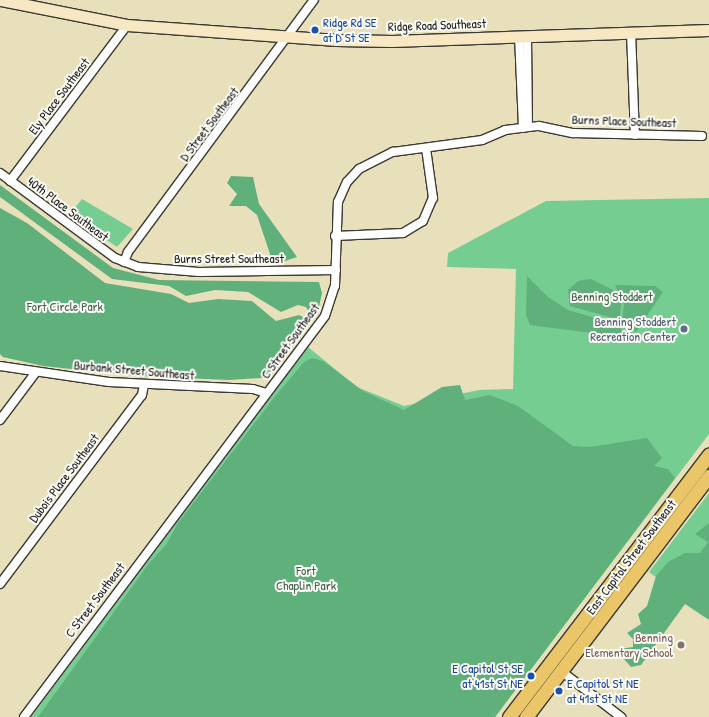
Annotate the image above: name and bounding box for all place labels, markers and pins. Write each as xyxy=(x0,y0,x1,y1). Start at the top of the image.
place label: Ridge Rd SE at D St SE xyxy=(323,15,377,46)
marker: Ridge Rd SE at D St SE xyxy=(310,25,320,35)
place label: Benning Stoddert Recreation Center xyxy=(590,314,676,345)
marker: Benning Stoddert Recreation Center xyxy=(679,324,689,334)
place label: Benning Elementary School xyxy=(585,630,673,661)
marker: Benning Elementary School xyxy=(676,640,686,650)
place label: E Capitol St SE at 41st St NE xyxy=(452,661,523,692)
marker: E Capitol St SE at 41st St NE xyxy=(526,671,536,681)
place label: E Capitol St NE at 41st St NE xyxy=(567,676,639,707)
marker: E Capitol St NE at 41st St NE xyxy=(554,686,564,696)

